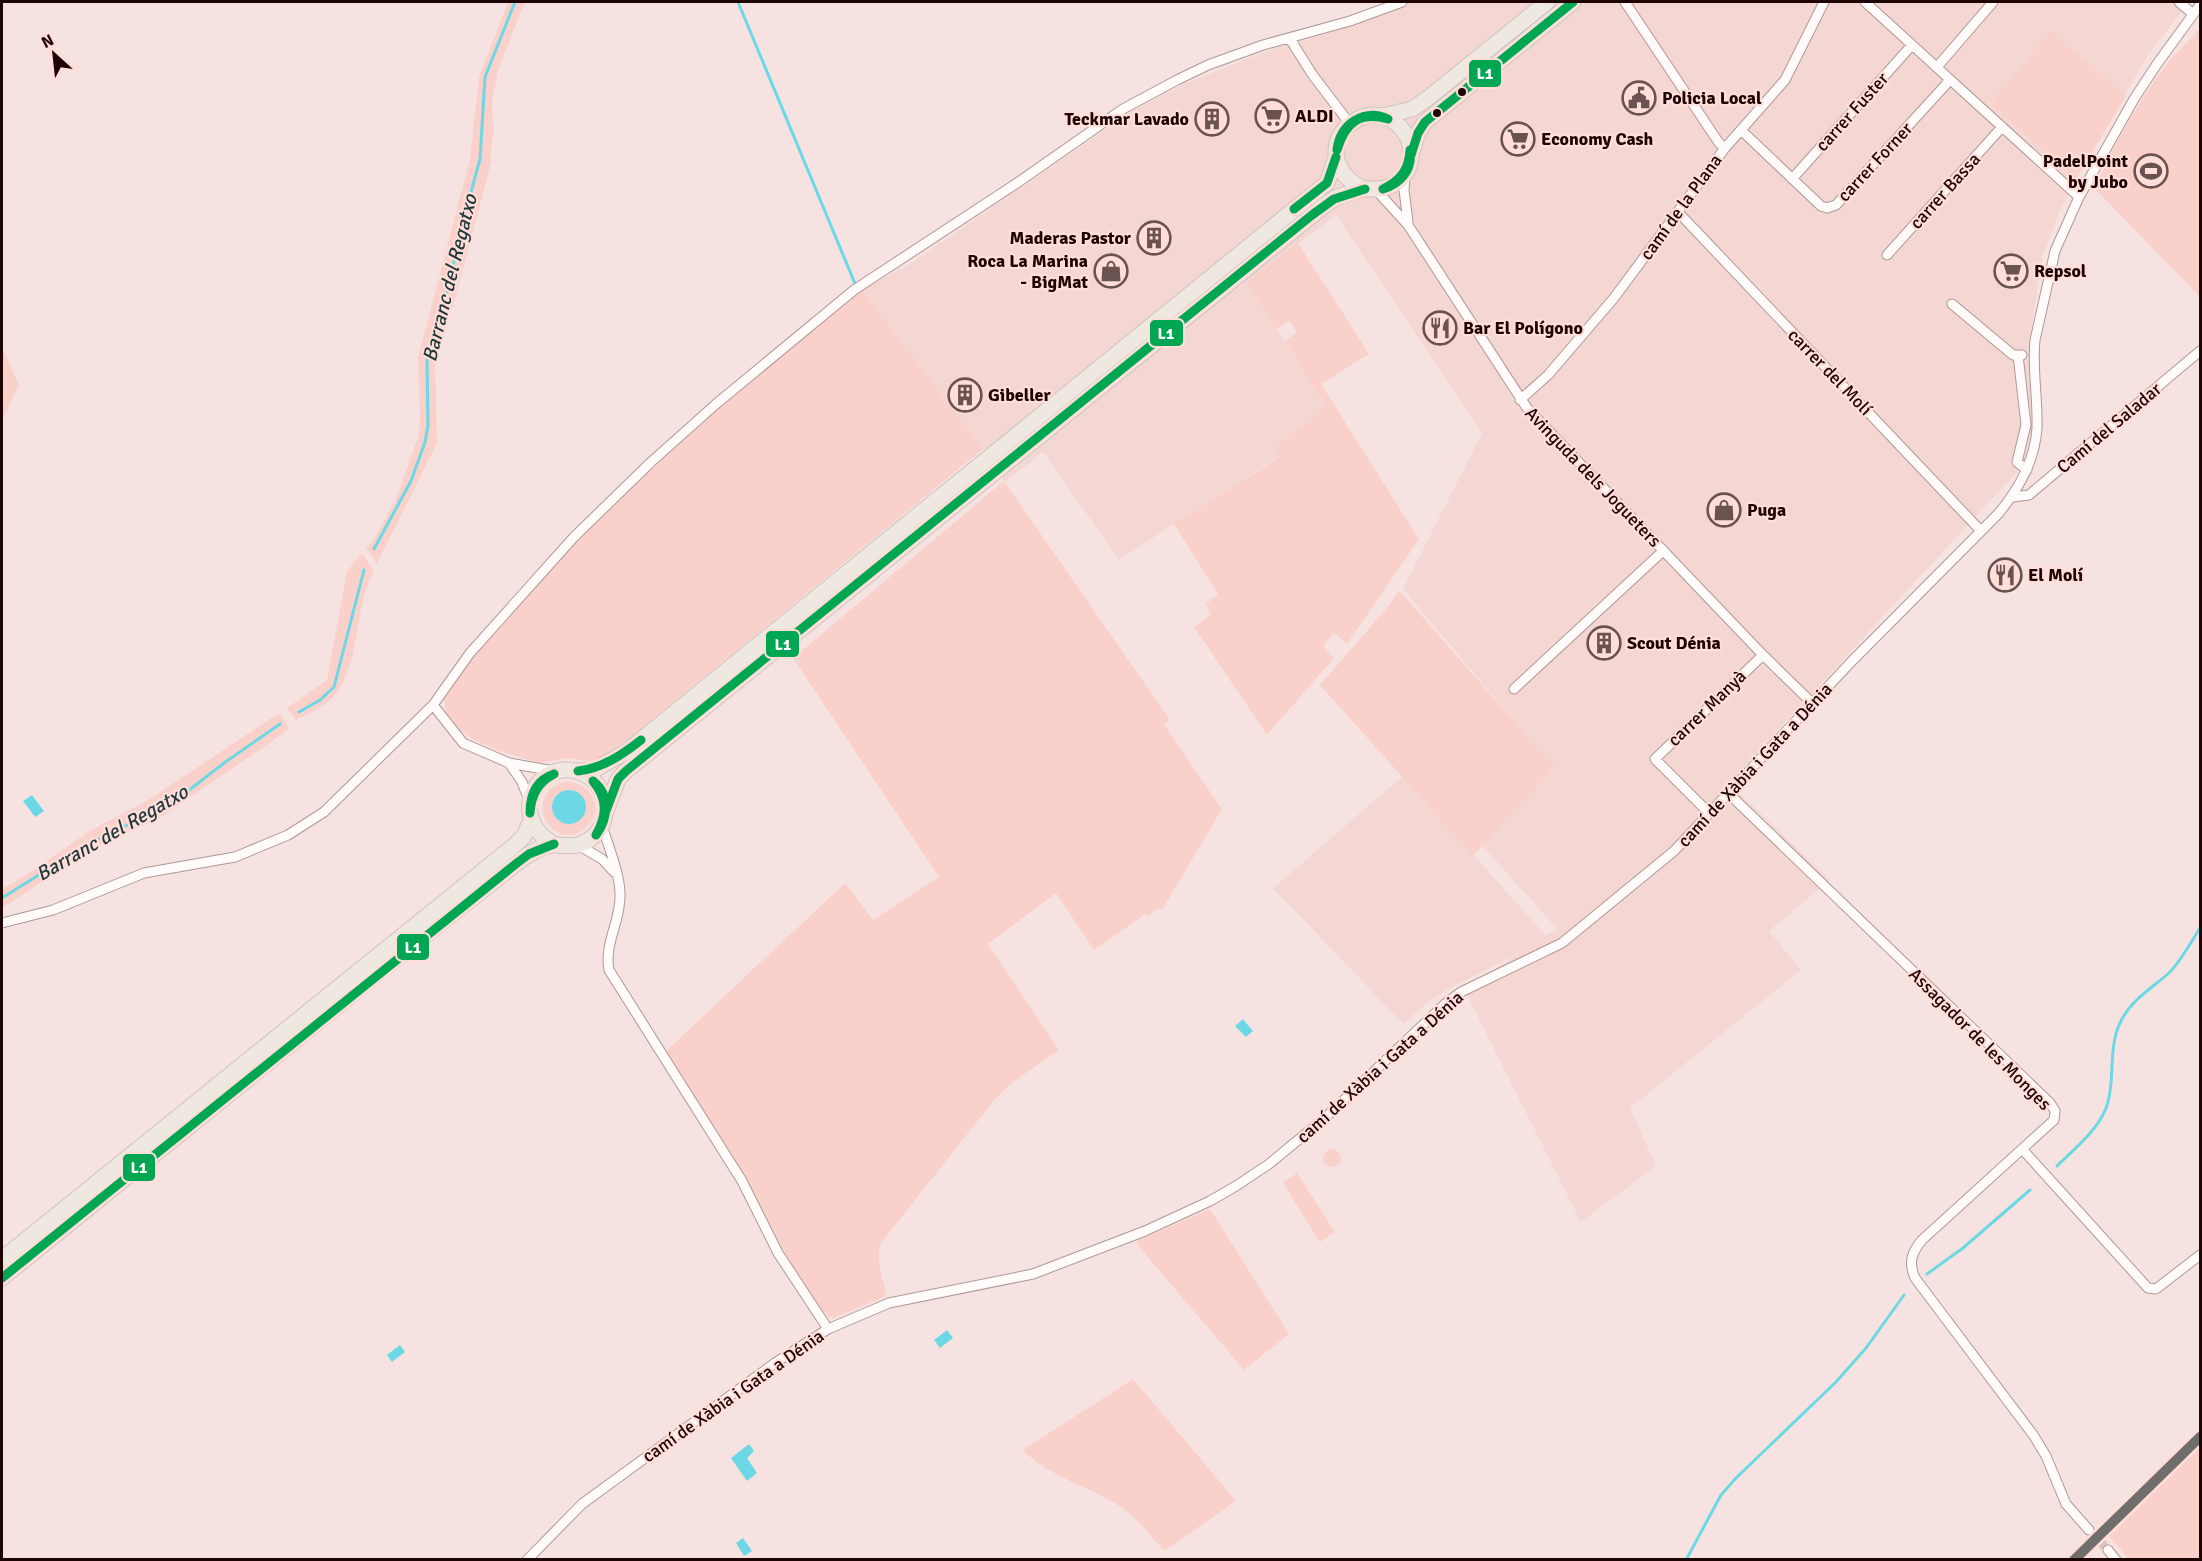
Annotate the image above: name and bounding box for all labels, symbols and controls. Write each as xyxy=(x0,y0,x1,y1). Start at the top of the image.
north arrow xyxy=(24,24,84,84)
text: N xyxy=(38,30,57,53)
line badge: L1 xyxy=(1468,59,1502,88)
text: L1 xyxy=(1477,64,1494,84)
street label: carrer Fuster xyxy=(1811,68,1893,156)
public building icon: Policia Local xyxy=(1621,80,1657,116)
unlabelled marker xyxy=(1456,86,1468,98)
place label: Policia Local xyxy=(1662,87,1762,109)
supermarket icon: ALDI xyxy=(1254,98,1290,134)
building icon: Teckmar Lavado xyxy=(1194,101,1230,137)
place label: ALDI xyxy=(1295,105,1334,127)
unlabelled marker xyxy=(1431,107,1443,119)
place label: Teckmar Lavado xyxy=(1064,108,1189,130)
street label: carrer Forner xyxy=(1833,118,1918,206)
supermarket icon: Economy Cash xyxy=(1500,121,1536,157)
place label: Economy Cash xyxy=(1541,128,1654,150)
street label: carrer Bassa xyxy=(1905,148,1985,234)
street label: camí de la Plana xyxy=(1635,150,1727,264)
place label: PadelPoint by Jubo xyxy=(2043,150,2128,193)
sports icon: PadelPoint by Jubo xyxy=(2133,153,2169,189)
water label: Barranc del Regatxo xyxy=(417,190,483,364)
building icon: Maderas Pastor xyxy=(1136,220,1172,256)
place label: Maderas Pastor xyxy=(1009,227,1132,249)
place label: Roca La Marina - BigMat xyxy=(967,250,1088,293)
shop icon: Roca La Marina - BigMat xyxy=(1093,253,1129,289)
supermarket icon: Repsol xyxy=(1993,253,2029,289)
place label: Repsol xyxy=(2034,260,2087,282)
restaurant icon: Bar El Polígono xyxy=(1422,310,1458,346)
place label: Bar El Polígono xyxy=(1463,317,1583,339)
line badge: L1 xyxy=(1149,319,1184,347)
text: L1 xyxy=(1158,324,1175,344)
street label: carrer del Molí xyxy=(1783,324,1877,420)
building icon: Gibeller xyxy=(947,377,983,413)
street label: Camí del Saladar xyxy=(2052,378,2166,478)
place label: Gibeller xyxy=(988,384,1052,406)
street label: Avinguda dels Jogueters xyxy=(1520,402,1666,552)
shop icon: Puga xyxy=(1706,492,1742,528)
place label: Puga xyxy=(1747,499,1786,521)
restaurant icon: El Molí xyxy=(1987,557,2023,593)
place label: El Molí xyxy=(2028,564,2084,586)
building icon: Scout Dénia xyxy=(1586,625,1622,661)
line badge: L1 xyxy=(765,630,800,658)
place label: Scout Dénia xyxy=(1627,632,1721,654)
text: L1 xyxy=(775,635,792,655)
street label: carrer Manyà xyxy=(1663,665,1751,751)
street label: camí de Xàbia i Gata a Dénia xyxy=(1673,678,1837,852)
water label: Barranc del Regatxo xyxy=(32,779,194,887)
line badge: L1 xyxy=(396,933,430,961)
text: L1 xyxy=(405,938,422,958)
street label: Assagador de les Monges xyxy=(1904,963,2056,1115)
street label: camí de Xàbia i Gata a Dénia xyxy=(1292,986,1468,1148)
line badge: L1 xyxy=(122,1153,156,1182)
text: L1 xyxy=(131,1158,148,1178)
street label: camí de Xàbia i Gata a Dénia xyxy=(638,1325,828,1467)

